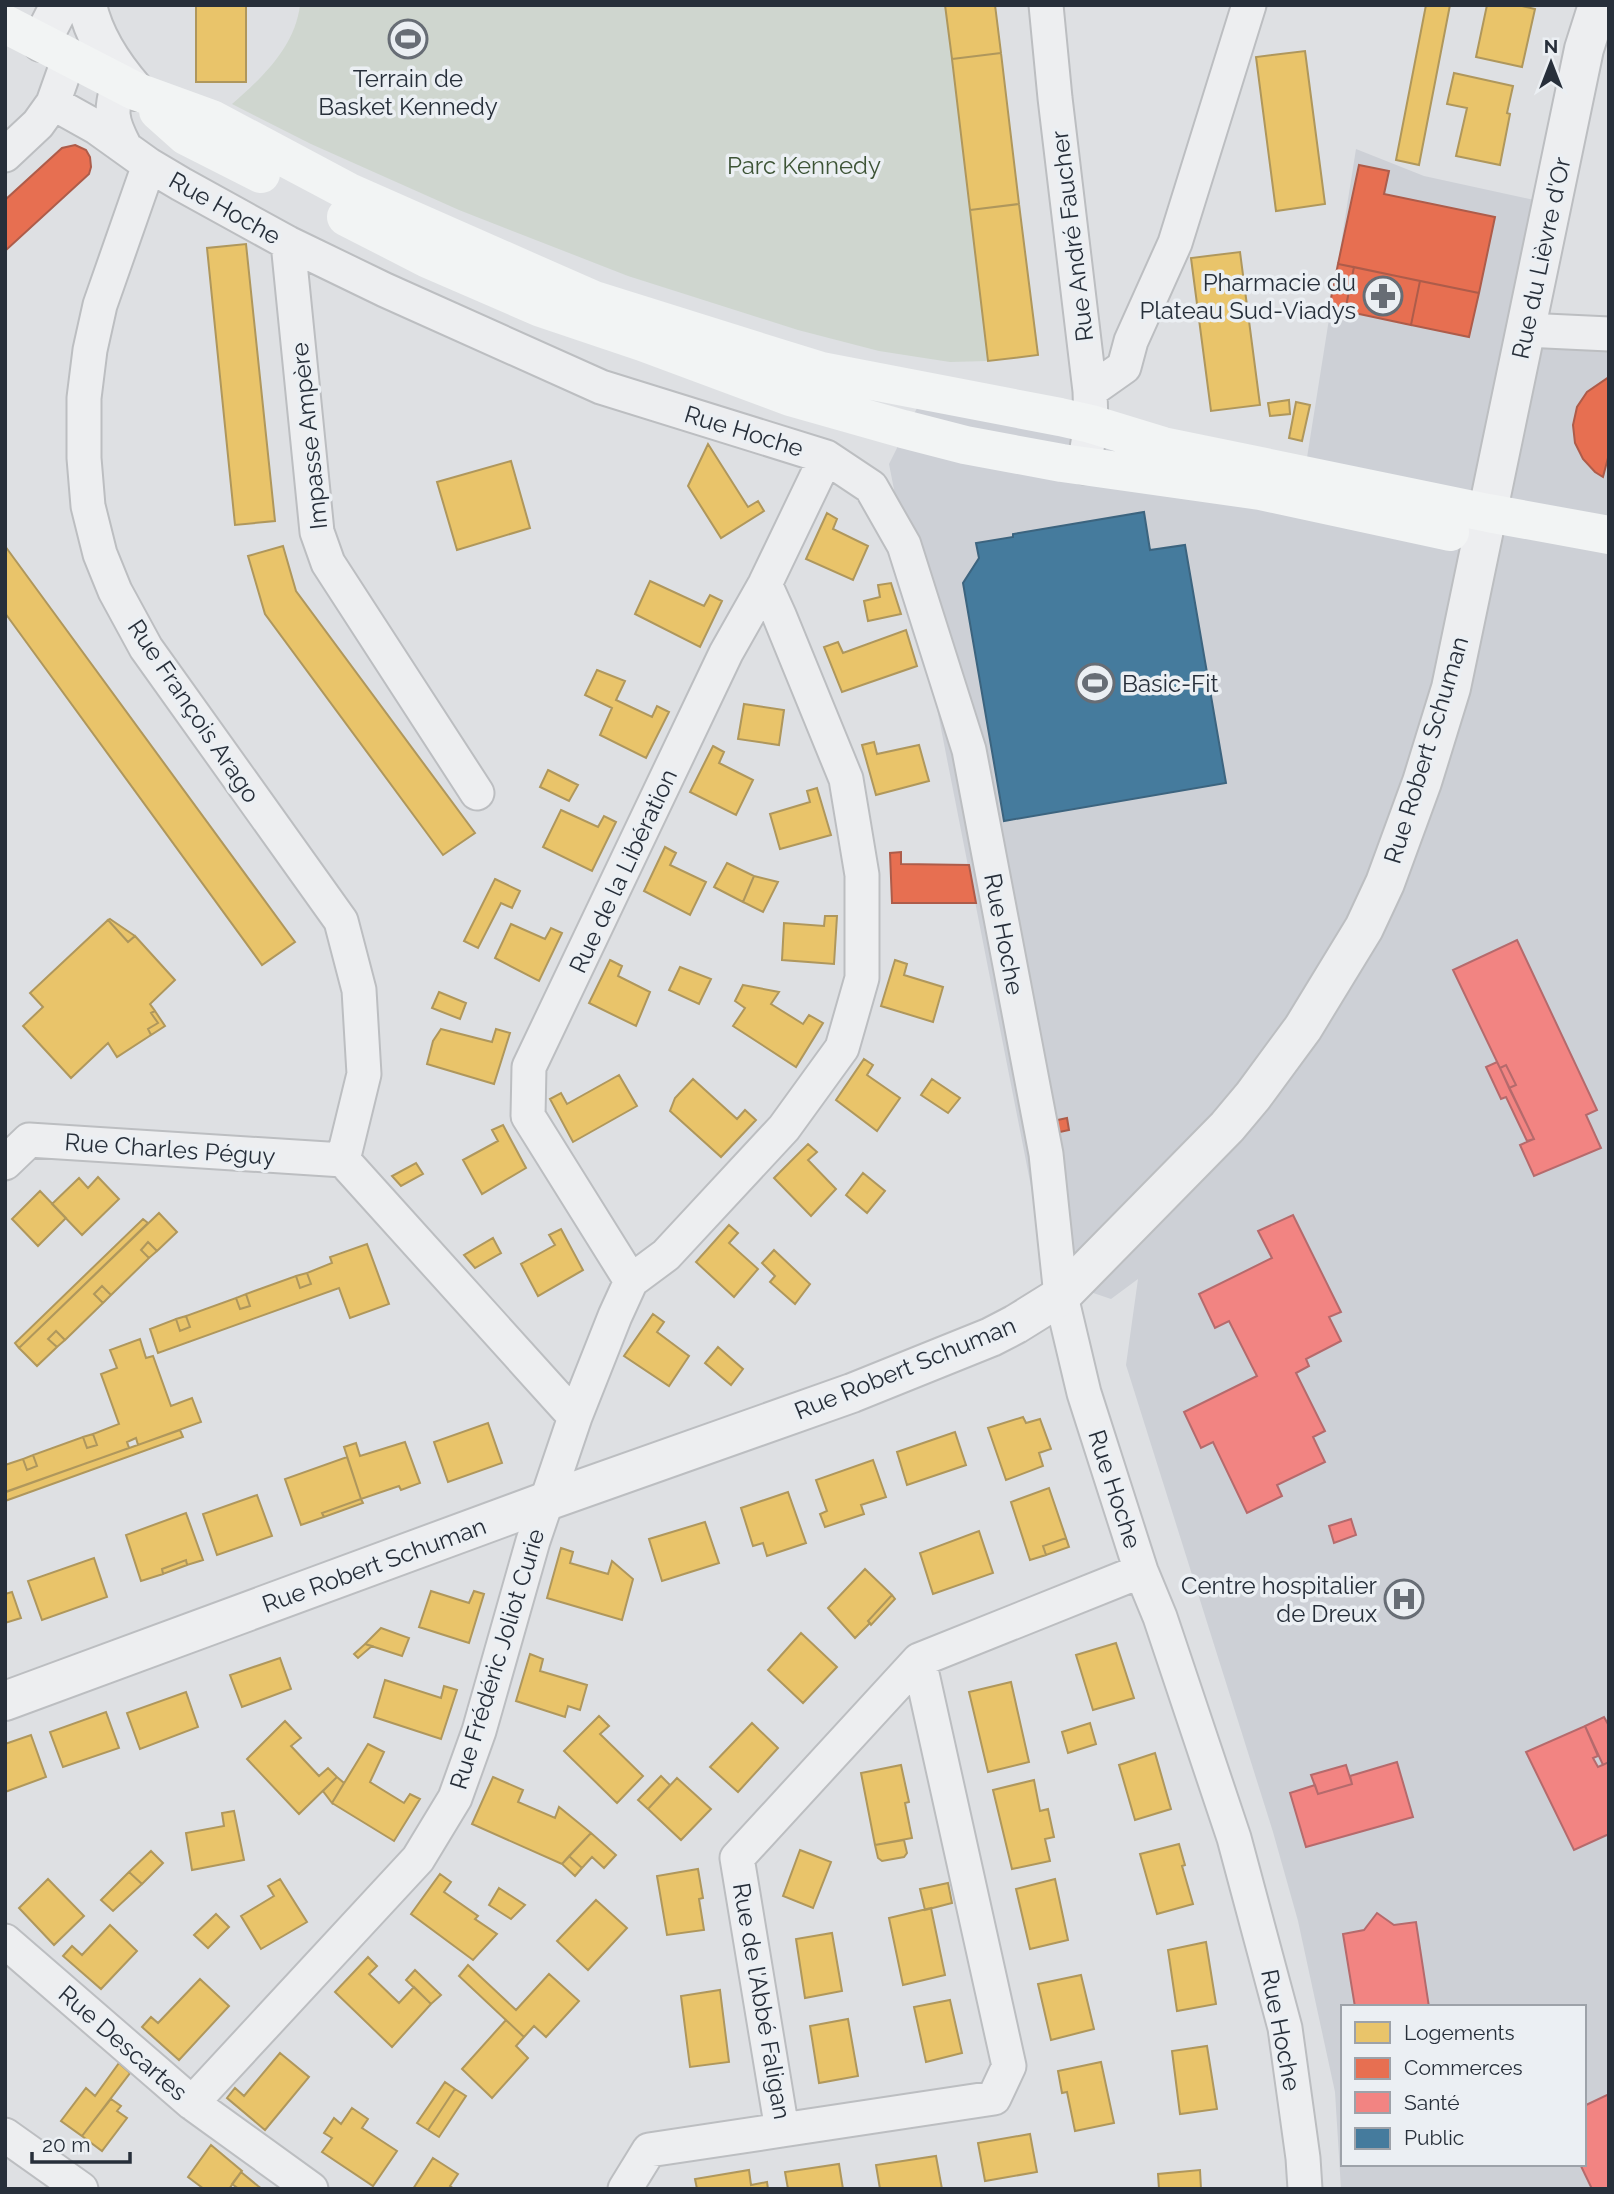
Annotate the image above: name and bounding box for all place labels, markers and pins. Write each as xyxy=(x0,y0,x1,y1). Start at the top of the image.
sports icon: Terrain de Basket Kennedy xyxy=(387,18,429,60)
place label: Terrain de Basket Kennedy xyxy=(318,64,498,121)
place label: Pharmacie du Plateau Sud-Viadys xyxy=(1139,268,1356,325)
pharmacy icon: Pharmacie du Plateau Sud-Viadys xyxy=(1362,275,1404,317)
sports icon: Basic-Fit xyxy=(1074,662,1116,704)
place label: Basic-Fit xyxy=(1122,669,1219,698)
place label: Centre hospitalier de Dreux xyxy=(1181,1571,1378,1628)
hospital icon: Centre hospitalier de Dreux xyxy=(1383,1578,1425,1620)

